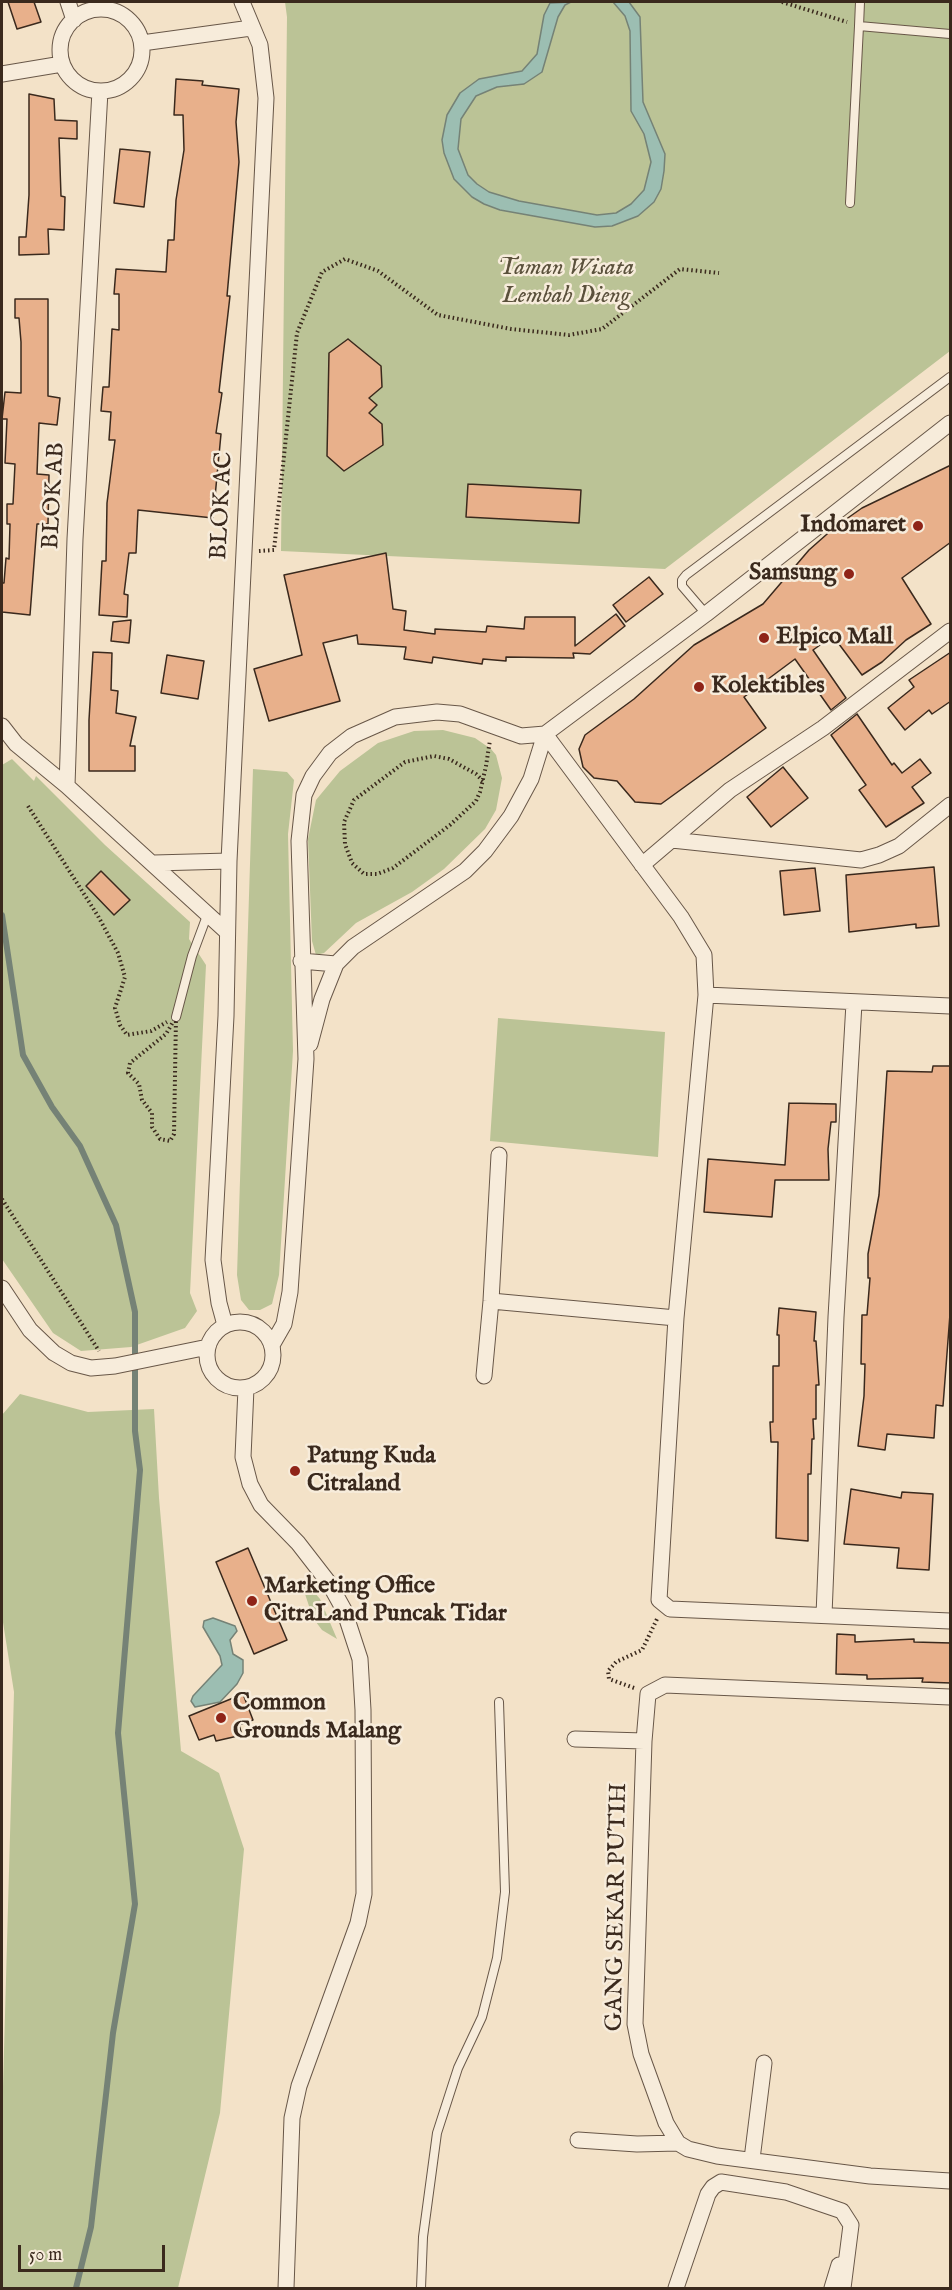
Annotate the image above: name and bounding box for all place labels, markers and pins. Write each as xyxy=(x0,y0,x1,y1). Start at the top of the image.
place label: Indomaret xyxy=(800,512,906,540)
marker: Indomaret xyxy=(911,519,925,533)
place label: Samsung xyxy=(749,560,837,588)
marker: Samsung xyxy=(842,567,856,581)
place label: Elpico Mall xyxy=(776,624,893,652)
marker: Elpico Mall xyxy=(757,631,771,645)
place label: Kolektibles xyxy=(711,673,825,701)
marker: Kolektibles xyxy=(692,680,706,694)
place label: Patung Kuda Citraland xyxy=(307,1443,436,1499)
marker: Patung Kuda Citraland xyxy=(288,1464,302,1478)
place label: Marketing Office CitraLand Puncak Tidar xyxy=(264,1573,507,1629)
marker: Marketing Office CitraLand Puncak Tidar xyxy=(245,1594,259,1608)
place label: Common Grounds Malang xyxy=(233,1690,401,1746)
marker: Common Grounds Malang xyxy=(214,1711,228,1725)

